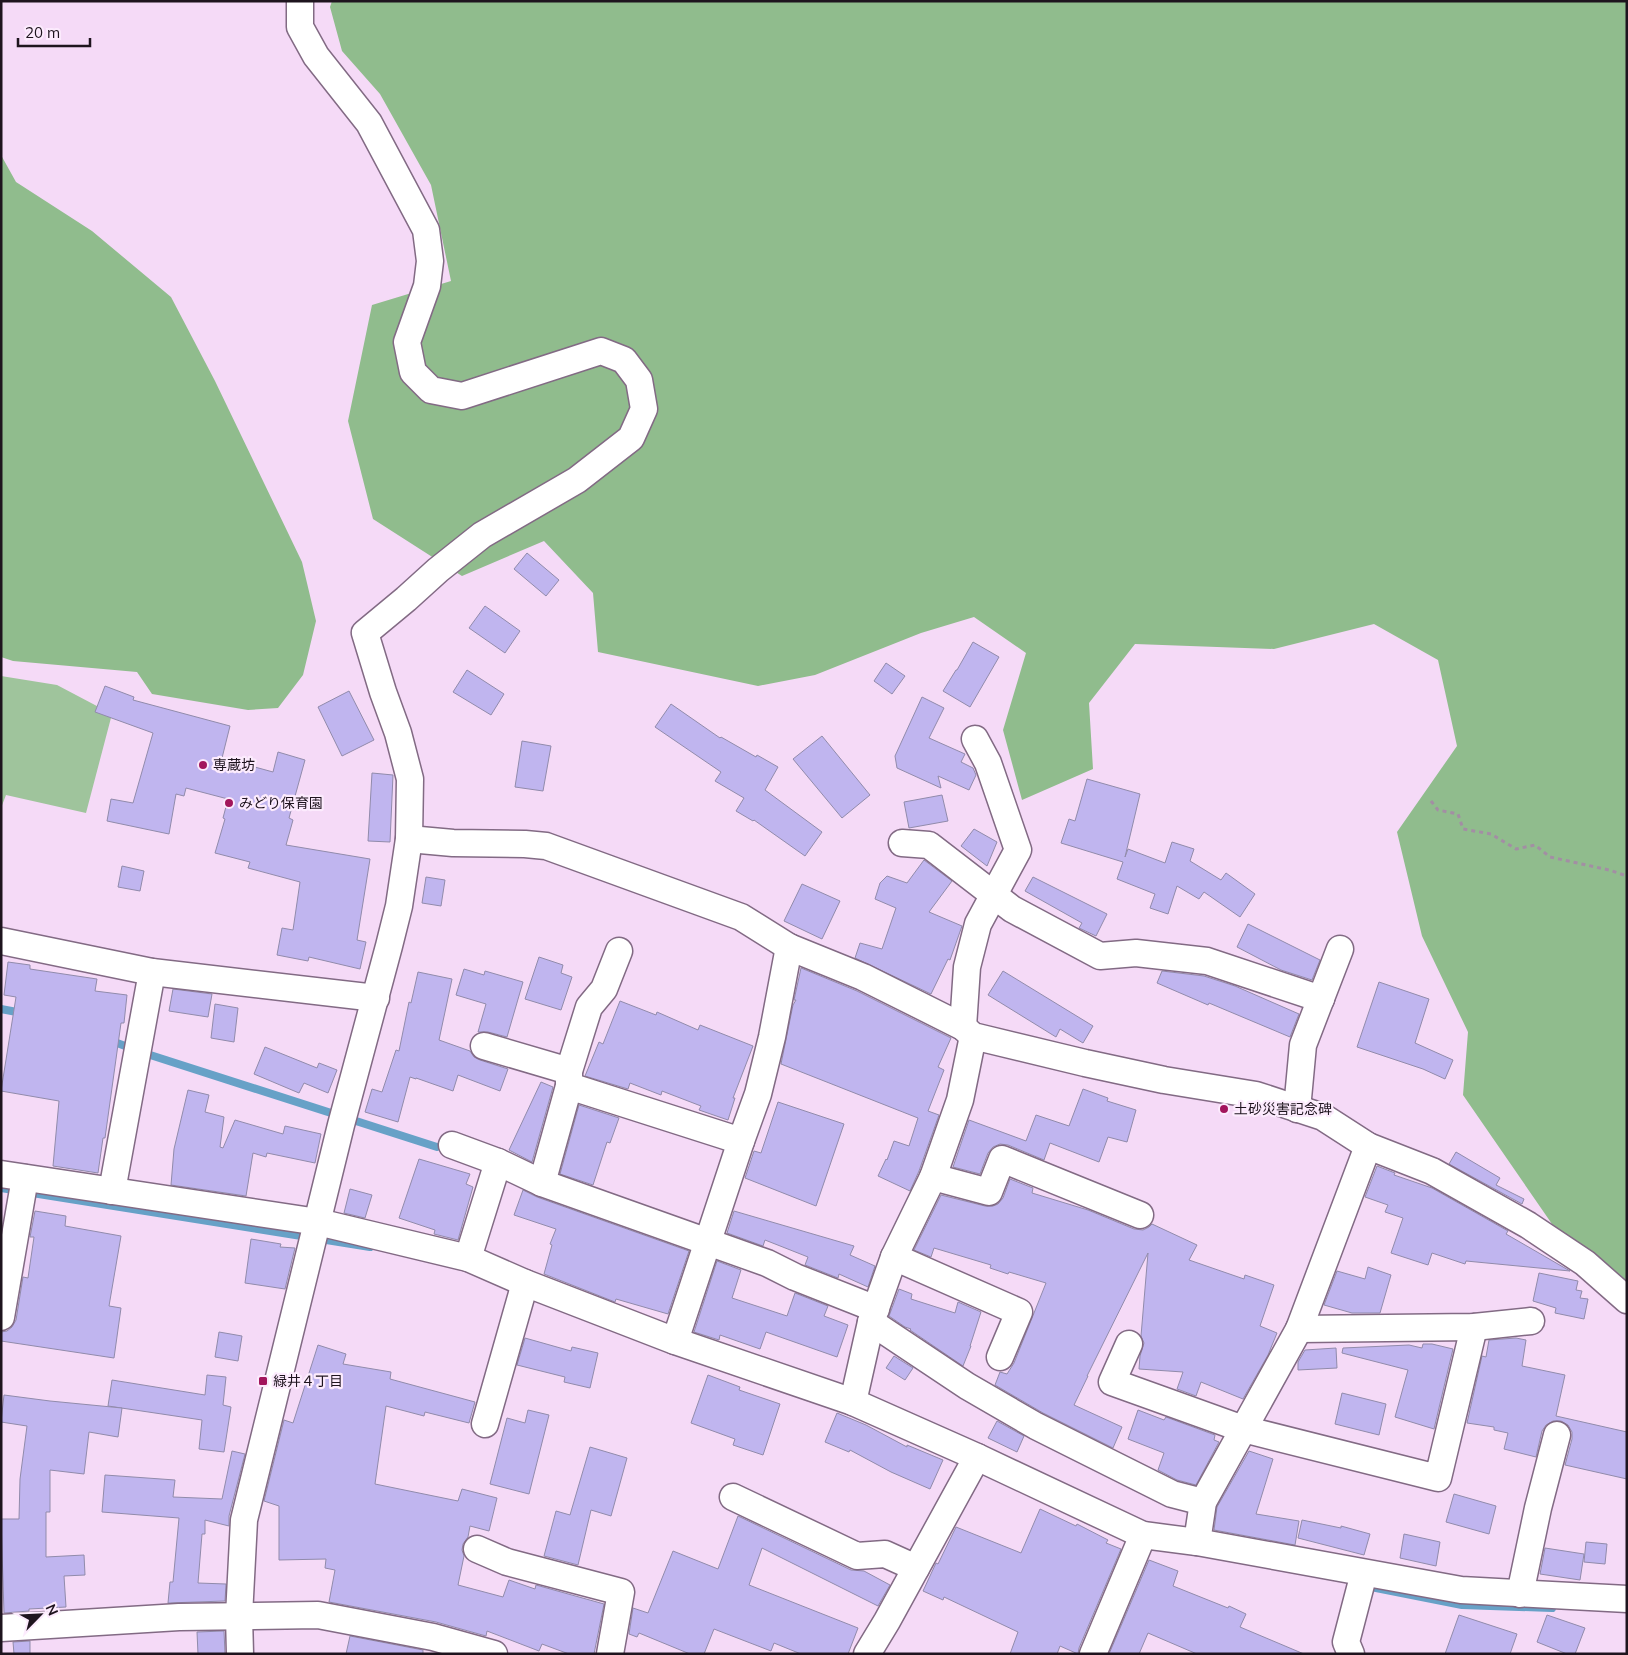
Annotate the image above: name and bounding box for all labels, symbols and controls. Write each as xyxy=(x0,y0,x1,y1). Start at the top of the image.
scale bar xyxy=(18,15,90,47)
text: 20 m xyxy=(25,23,60,42)
place label: 専蔵坊 xyxy=(213,756,255,774)
marker: 専蔵坊 xyxy=(197,759,209,771)
place label: みどり保育園 xyxy=(239,794,323,812)
marker: みどり保育園 xyxy=(223,797,235,809)
place label: 土砂災害記念碑 xyxy=(1234,1100,1332,1118)
marker: 土砂災害記念碑 xyxy=(1218,1103,1230,1115)
place label: 緑井４丁目 xyxy=(273,1372,343,1390)
marker: 緑井４丁目 xyxy=(257,1375,269,1387)
north arrow xyxy=(15,1590,65,1640)
text: N xyxy=(42,1601,62,1618)

